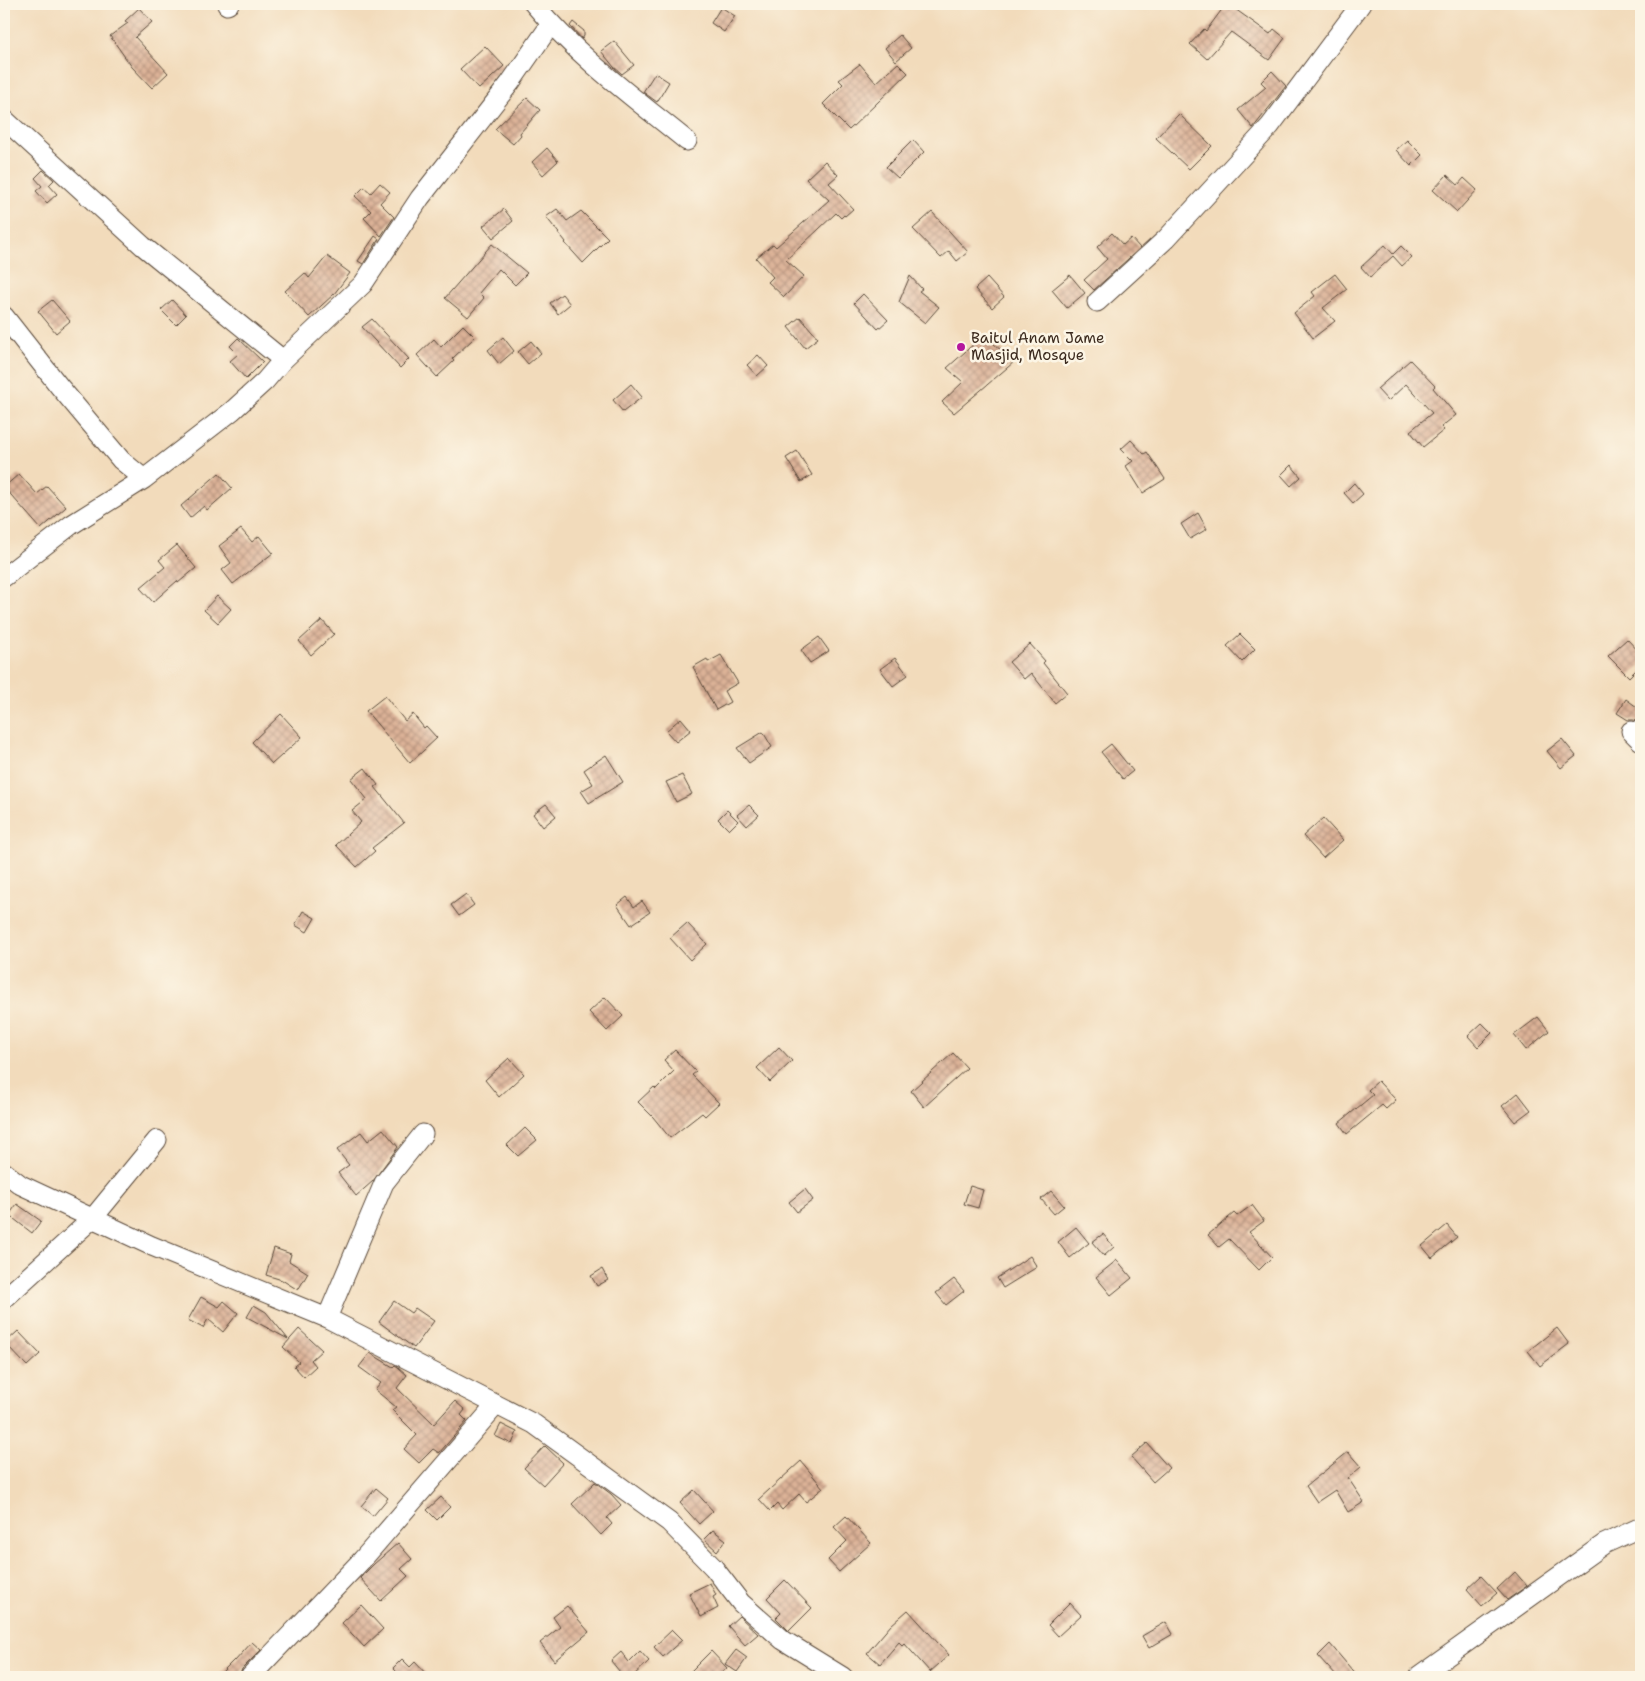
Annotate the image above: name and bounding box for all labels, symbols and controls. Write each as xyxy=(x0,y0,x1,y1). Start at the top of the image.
place label: Baitul Anam Jame Masjid, Mosque xyxy=(971,328,1105,365)
marker: Baitul Anam Jame Masjid, Mosque xyxy=(955,341,967,353)

